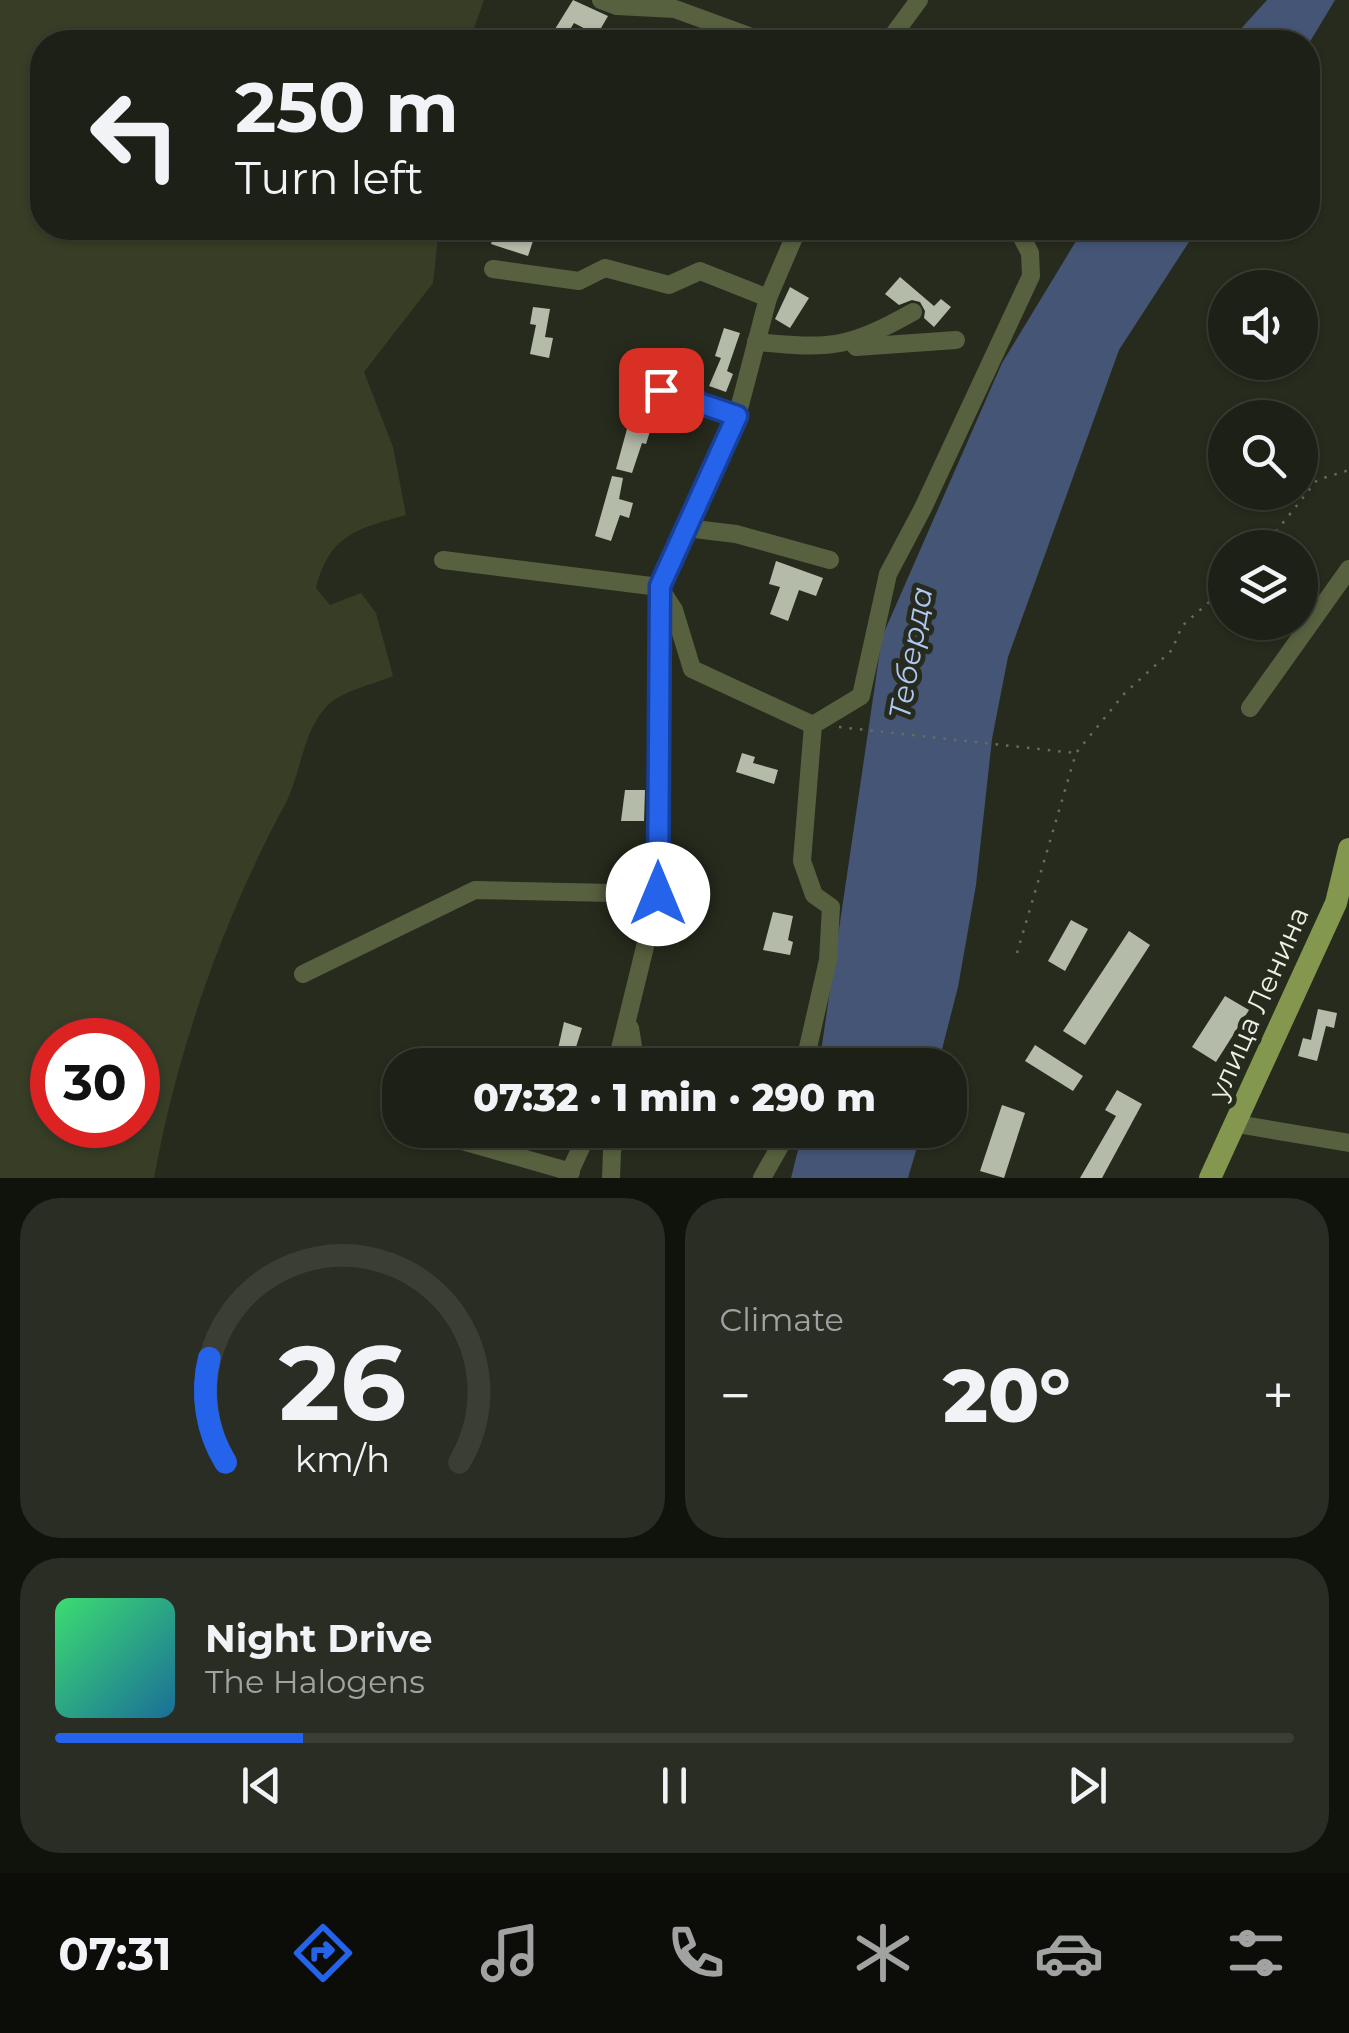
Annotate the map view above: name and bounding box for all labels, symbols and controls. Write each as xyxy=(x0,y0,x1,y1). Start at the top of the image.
text: 250 m xyxy=(235,64,459,150)
icon: left xyxy=(70,70,200,200)
text: Turn left xyxy=(235,150,423,205)
map controls xyxy=(1208,270,1318,640)
button: sound xyxy=(1208,270,1318,380)
pin xyxy=(619,348,704,433)
icon: arrive xyxy=(634,363,689,418)
button: search xyxy=(1208,400,1318,510)
button: layers xyxy=(1208,530,1318,640)
water label: Теберда xyxy=(881,584,940,722)
position arrow xyxy=(606,842,710,946)
street label: улица Ленина xyxy=(1200,901,1316,1106)
speed limit sign: 30 xyxy=(30,1018,160,1148)
text: 07:32 · 1 min · 290 m xyxy=(473,1074,876,1121)
text: Climate xyxy=(720,1300,844,1339)
text: 26 xyxy=(278,1319,406,1446)
text: 20° xyxy=(943,1349,1071,1441)
text: − xyxy=(720,1362,751,1429)
text: + xyxy=(1262,1362,1294,1429)
text: km/h xyxy=(295,1437,390,1481)
text: Night Drive xyxy=(205,1615,432,1662)
text: The Halogens xyxy=(205,1662,425,1701)
icon: previous xyxy=(234,1758,289,1813)
icon: pause xyxy=(647,1758,702,1813)
icon: next xyxy=(1060,1758,1115,1813)
icon: directions xyxy=(288,1918,358,1988)
icon: music xyxy=(475,1918,545,1988)
icon: phone xyxy=(661,1918,731,1988)
icon: climate xyxy=(848,1918,918,1988)
icon: car xyxy=(1034,1918,1104,1988)
icon: filters xyxy=(1221,1918,1291,1988)
text: 07:31 xyxy=(58,1926,172,1981)

